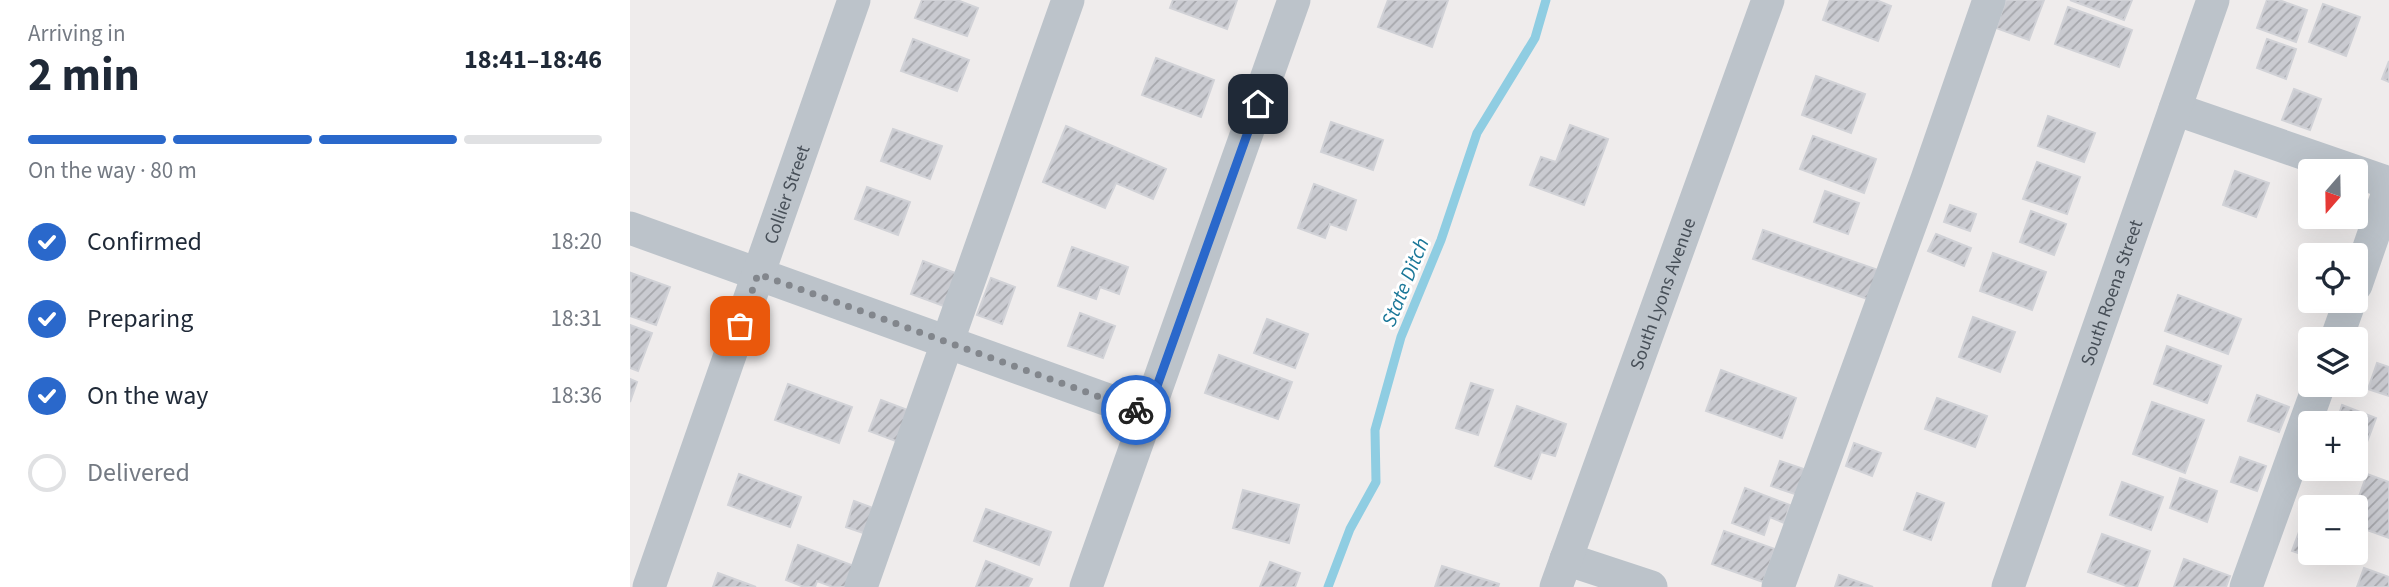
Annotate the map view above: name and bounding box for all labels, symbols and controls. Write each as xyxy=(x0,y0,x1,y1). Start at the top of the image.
text: Arriving in xyxy=(28,17,126,50)
text: 18:41–18:46 xyxy=(464,41,602,78)
text: 2 min xyxy=(28,43,140,108)
pin xyxy=(1228,74,1288,134)
icon: home xyxy=(1239,85,1277,123)
street label: Collier Street xyxy=(758,141,817,248)
text: On the way · 80 m xyxy=(28,154,197,187)
north arrow xyxy=(2298,159,2368,229)
map controls xyxy=(2298,159,2368,565)
street label: South Lyons Avenue xyxy=(1624,214,1703,374)
street label: South Roena Street xyxy=(2074,216,2150,370)
icon: check xyxy=(28,223,66,261)
text: Confirmed xyxy=(87,223,202,260)
text: 18:20 xyxy=(551,225,602,258)
water label: State Ditch xyxy=(1374,233,1436,331)
button: locate xyxy=(2298,243,2368,313)
pin xyxy=(710,296,770,356)
icon: check xyxy=(28,300,66,338)
text: Preparing xyxy=(87,300,193,337)
text: 18:31 xyxy=(551,302,602,335)
icon: bag xyxy=(721,307,759,345)
button: layers xyxy=(2298,327,2368,397)
courier xyxy=(1101,375,1171,445)
icon: check xyxy=(28,377,66,415)
text: On the way xyxy=(87,377,208,414)
text: 18:36 xyxy=(551,379,602,412)
icon: bike xyxy=(1117,391,1155,429)
button: + xyxy=(2298,411,2368,481)
text: Delivered xyxy=(87,454,190,491)
button: − xyxy=(2298,495,2368,565)

